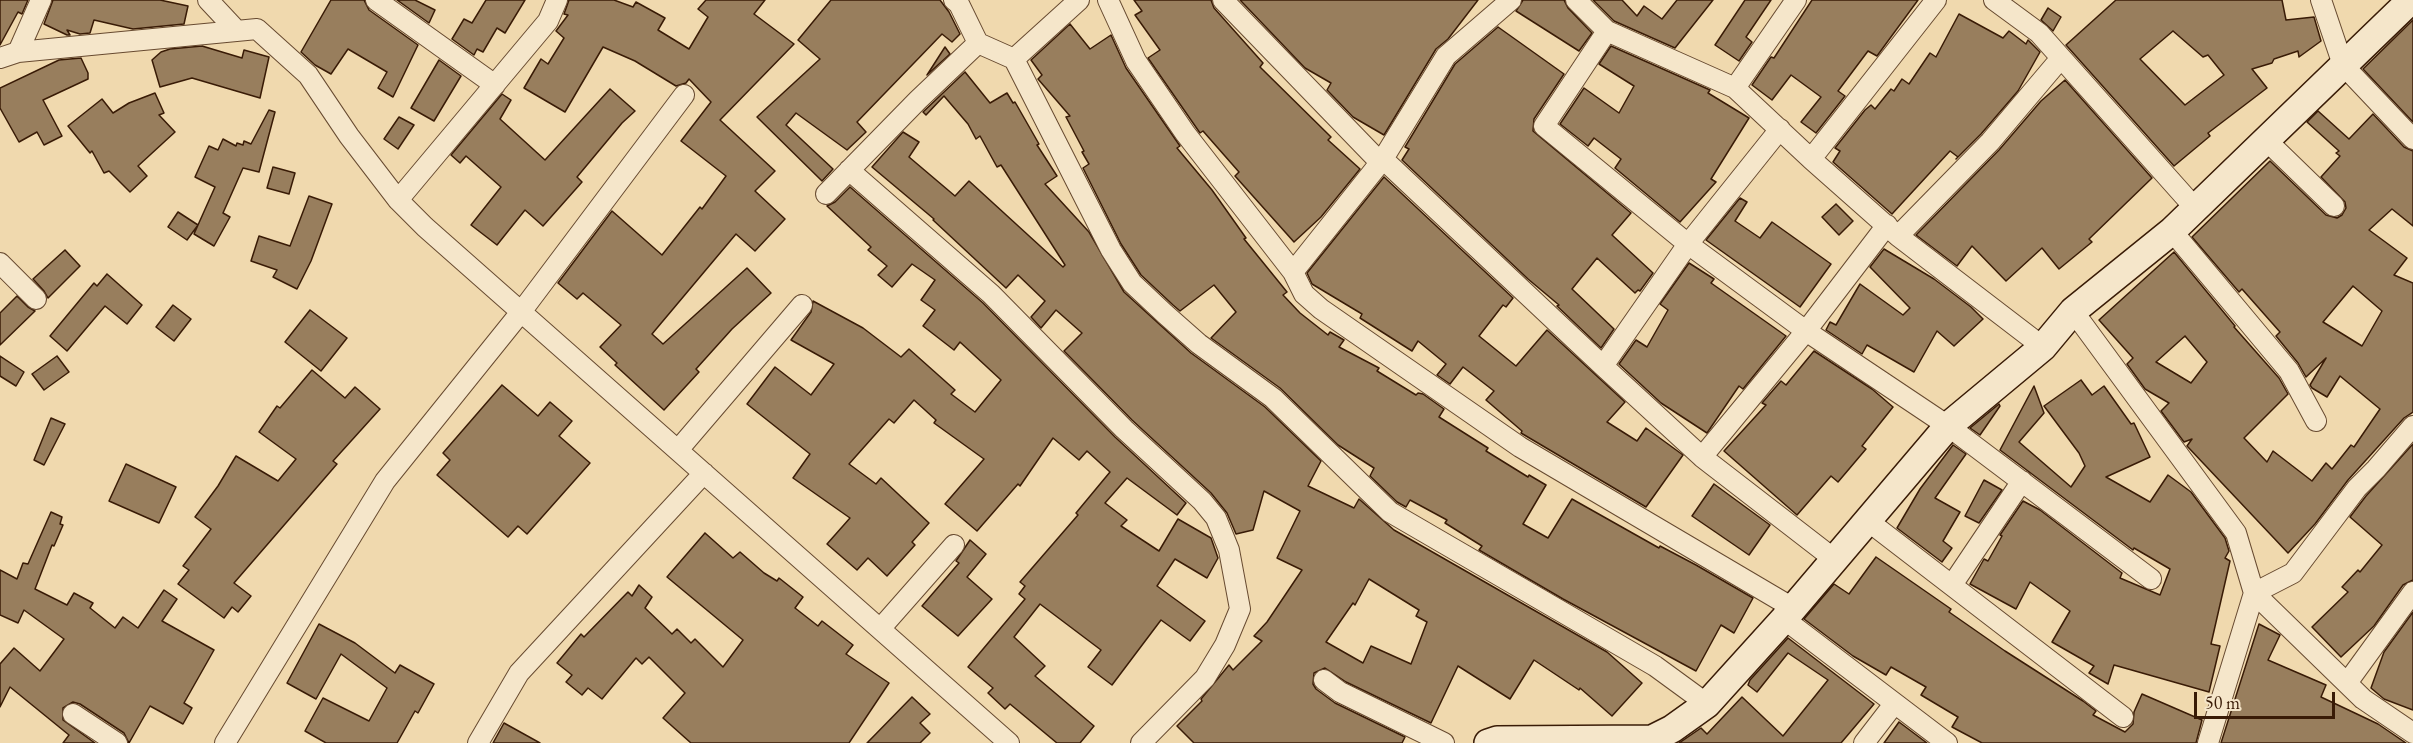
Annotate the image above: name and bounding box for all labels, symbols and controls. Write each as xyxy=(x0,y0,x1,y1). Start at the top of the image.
scale bar xyxy=(2197,680,2338,718)
text: 50 m xyxy=(2205,691,2240,714)

